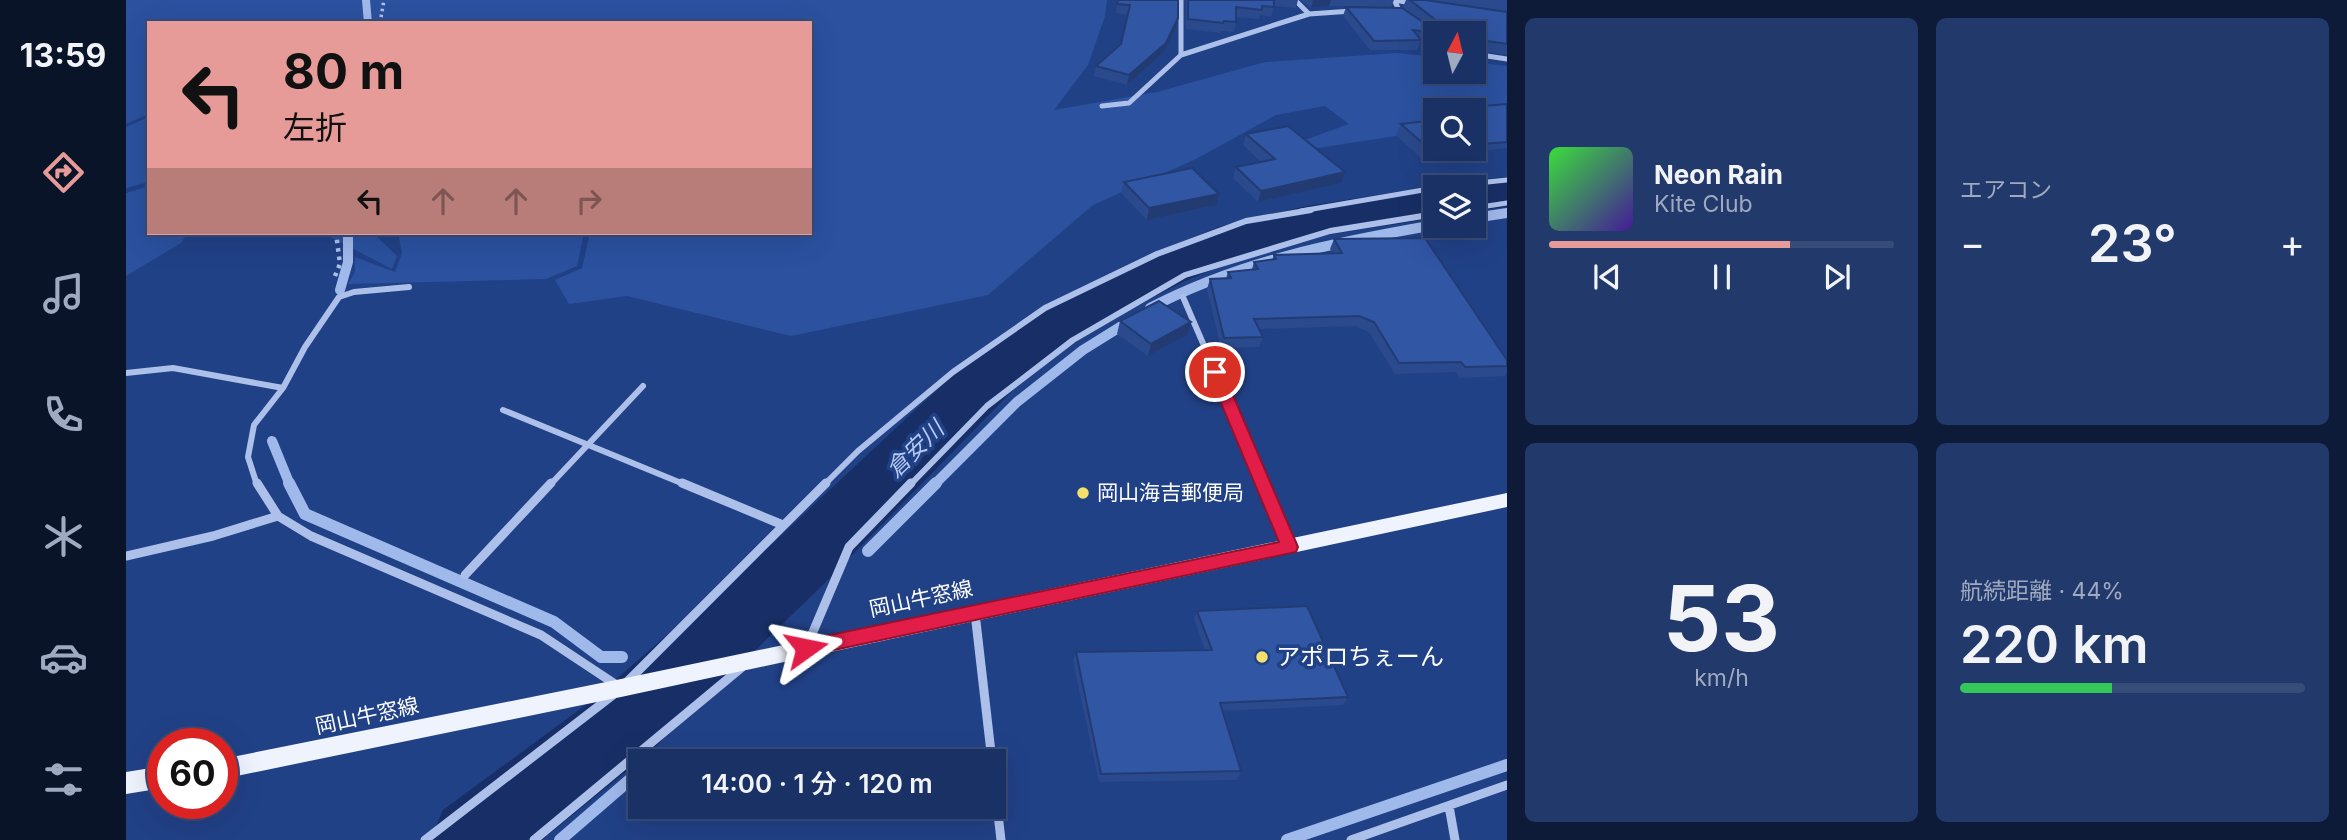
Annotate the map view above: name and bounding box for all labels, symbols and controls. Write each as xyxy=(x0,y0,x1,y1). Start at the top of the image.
north arrow xyxy=(1423,21,1486,84)
map controls xyxy=(1423,21,1486,238)
text: 13:59 xyxy=(20,36,106,75)
text: 80 m xyxy=(283,42,404,101)
icon: left xyxy=(168,49,259,140)
button: search xyxy=(1423,98,1486,161)
text: 左折 xyxy=(283,108,347,147)
icon: directions xyxy=(39,148,88,197)
text: Neon Rain xyxy=(1654,159,1783,190)
button: layers xyxy=(1423,175,1486,238)
text: エアコン xyxy=(1960,176,2052,204)
icon: left xyxy=(351,182,389,220)
icon: ahead xyxy=(424,182,462,220)
icon: ahead xyxy=(497,182,535,220)
icon: right xyxy=(570,182,608,220)
text: Kite Club xyxy=(1654,190,1753,218)
text: 23° xyxy=(2088,212,2177,275)
text: − xyxy=(1960,220,1985,266)
text: + xyxy=(2280,220,2305,266)
icon: previous xyxy=(1588,258,1626,296)
icon: pause xyxy=(1703,258,1741,296)
icon: next xyxy=(1818,258,1856,296)
icon: music xyxy=(39,269,88,318)
pin xyxy=(1185,342,1245,402)
icon: arrive xyxy=(1196,353,1234,391)
icon: phone xyxy=(39,390,88,439)
water label: 倉安川 xyxy=(880,413,952,483)
place label: 岡山海吉郵便局 xyxy=(1097,480,1244,505)
marker: 岡山海吉郵便局 xyxy=(1075,485,1091,501)
icon: climate xyxy=(39,512,88,561)
text: 53 xyxy=(1663,563,1780,673)
street label: 岡山牛窓線 xyxy=(867,575,975,622)
text: 航続距離 · 44% xyxy=(1960,577,2124,605)
position arrow xyxy=(769,611,843,685)
text: 220 km xyxy=(1960,613,2149,676)
icon: car xyxy=(39,633,88,682)
place label: アポロちぇーん xyxy=(1276,642,1444,671)
marker: アポロちぇーん xyxy=(1254,649,1270,665)
text: km/h xyxy=(1694,664,1749,692)
street label: 岡山牛窓線 xyxy=(313,692,421,739)
speed limit sign: 60 xyxy=(147,728,238,819)
icon: filters xyxy=(39,755,88,804)
text: 14:00 · 1 分 · 120 m xyxy=(701,768,933,799)

